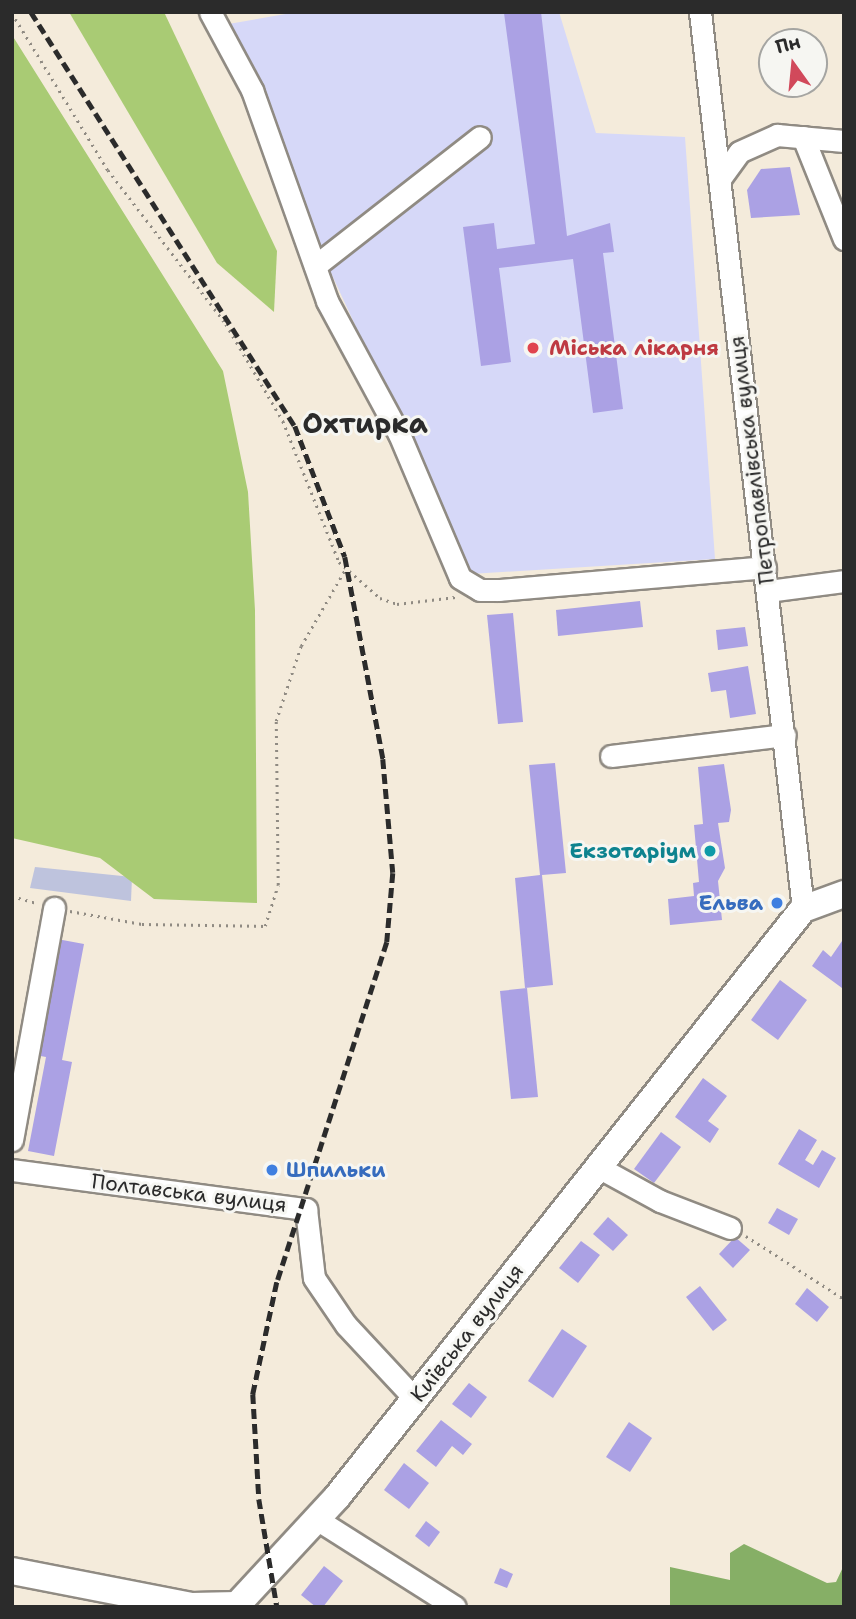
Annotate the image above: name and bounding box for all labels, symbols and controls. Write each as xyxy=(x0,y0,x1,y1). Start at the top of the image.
north arrow xyxy=(758,28,828,98)
text: Пн xyxy=(773,29,803,59)
place label: Міська лікарня xyxy=(549,335,719,361)
street label: Петропавлівська вулиця xyxy=(724,335,780,585)
marker: Міська лікарня xyxy=(523,338,543,358)
district label: Охтирка xyxy=(302,406,428,440)
place label: Екзотаріум xyxy=(569,838,696,864)
marker: Екзотаріум xyxy=(702,843,718,859)
place label: Ельва xyxy=(699,890,763,916)
marker: Ельва xyxy=(769,895,785,911)
place label: Шпильки xyxy=(286,1157,385,1183)
marker: Шпильки xyxy=(264,1162,280,1178)
street label: Полтавська вулиця xyxy=(90,1169,288,1217)
street label: Київська вулиця xyxy=(405,1259,529,1407)

